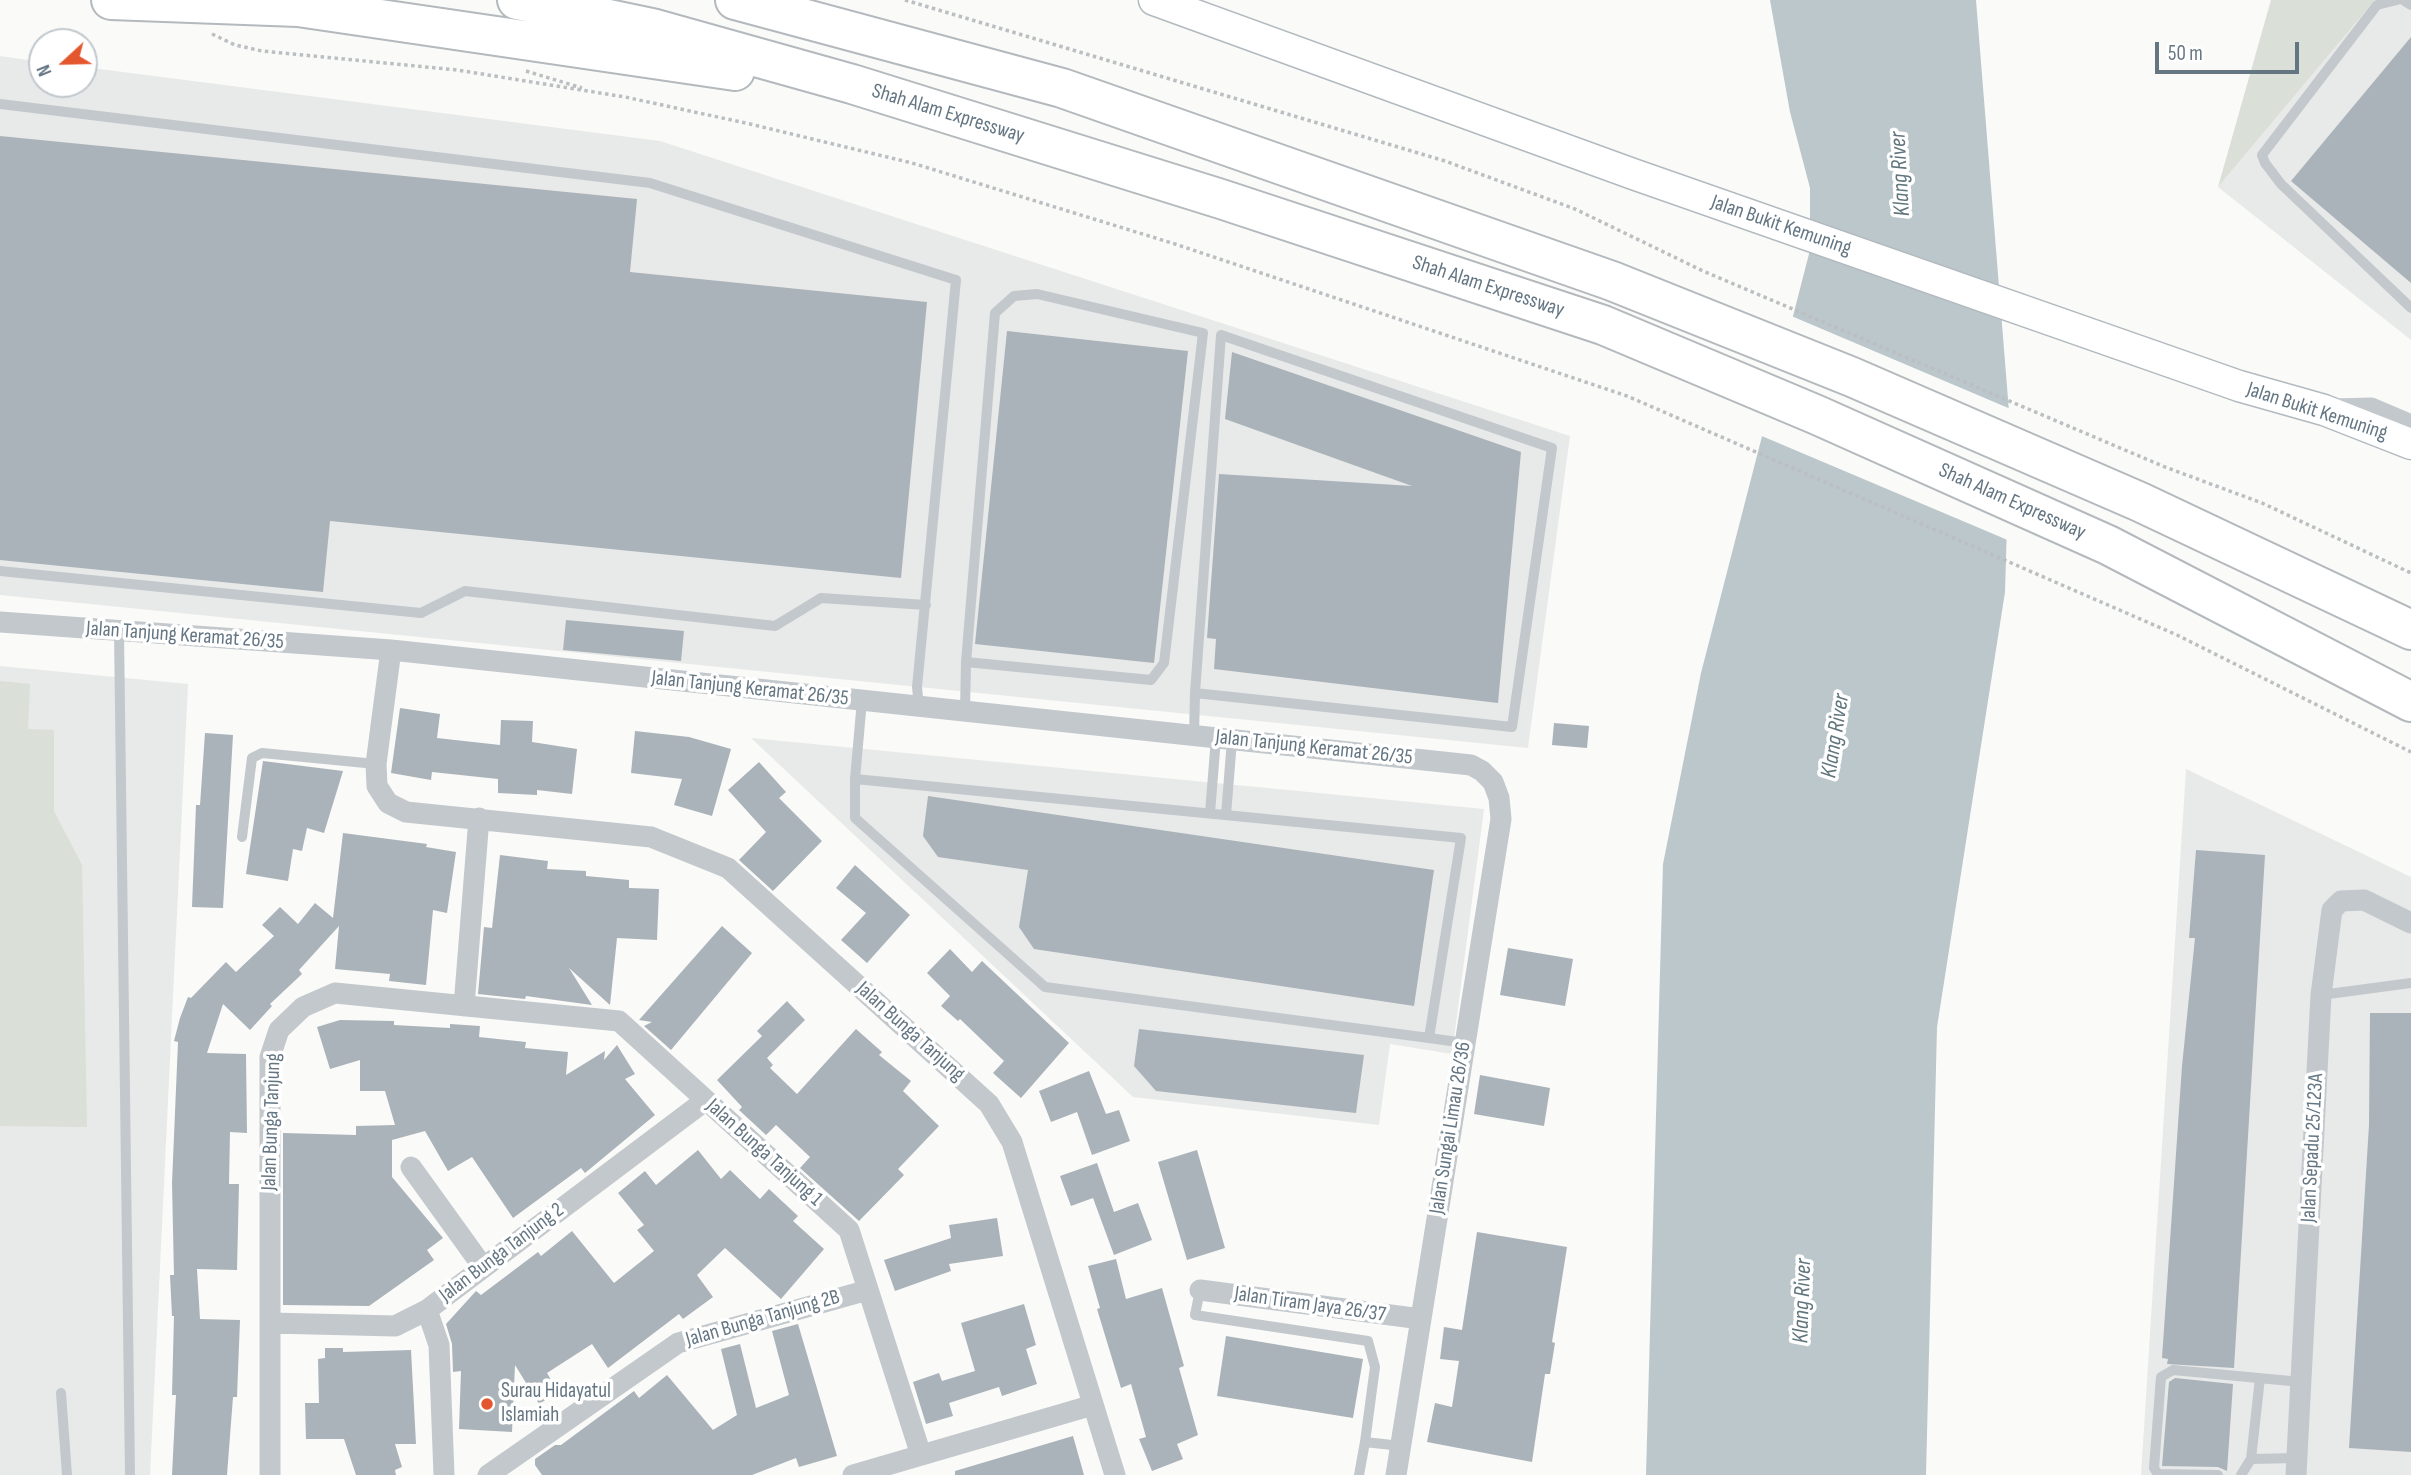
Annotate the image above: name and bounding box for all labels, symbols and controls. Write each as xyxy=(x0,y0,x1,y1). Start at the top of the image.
north arrow xyxy=(28,28,98,98)
scale bar xyxy=(2159,28,2302,72)
text: 50 m xyxy=(2168,41,2203,66)
text: N xyxy=(32,61,57,79)
street label: Shah Alam Expressway xyxy=(869,79,1027,149)
water label: Klang River xyxy=(1885,131,1917,217)
street label: Jalan Bukit Kemuning xyxy=(1708,190,1854,262)
street label: Shah Alam Expressway xyxy=(1409,251,1567,323)
street label: Jalan Bukit Kemuning xyxy=(2243,377,2391,447)
street label: Shah Alam Expressway xyxy=(1935,458,2089,546)
street label: Jalan Tanjung Keramat 26/35 xyxy=(85,617,285,655)
street label: Jalan Tanjung Keramat 26/35 xyxy=(650,666,850,712)
water label: Klang River xyxy=(1816,692,1856,780)
street label: Jalan Tanjung Keramat 26/35 xyxy=(1214,725,1414,771)
street label: Jalan Bunga Tanjung xyxy=(850,977,970,1087)
street label: Jalan Sungai Limau 26/36 xyxy=(1425,1040,1477,1216)
street label: Jalan Bunga Tanjung xyxy=(257,1053,287,1191)
street label: Jalan Sepadu 25/123A xyxy=(2297,1073,2329,1223)
street label: Jalan Bunga Tanjung 1 xyxy=(701,1094,827,1212)
street label: Jalan Bunga Tanjung 2 xyxy=(435,1198,569,1308)
water label: Klang River xyxy=(1788,1258,1818,1344)
street label: Jalan Tiram Jaya 26/37 xyxy=(1233,1282,1387,1328)
street label: Jalan Bunga Tanjung 2B xyxy=(683,1285,843,1353)
place label: Surau Hidayatul Islamiah xyxy=(501,1379,611,1429)
marker: Surau Hidayatul Islamiah xyxy=(479,1396,495,1412)

